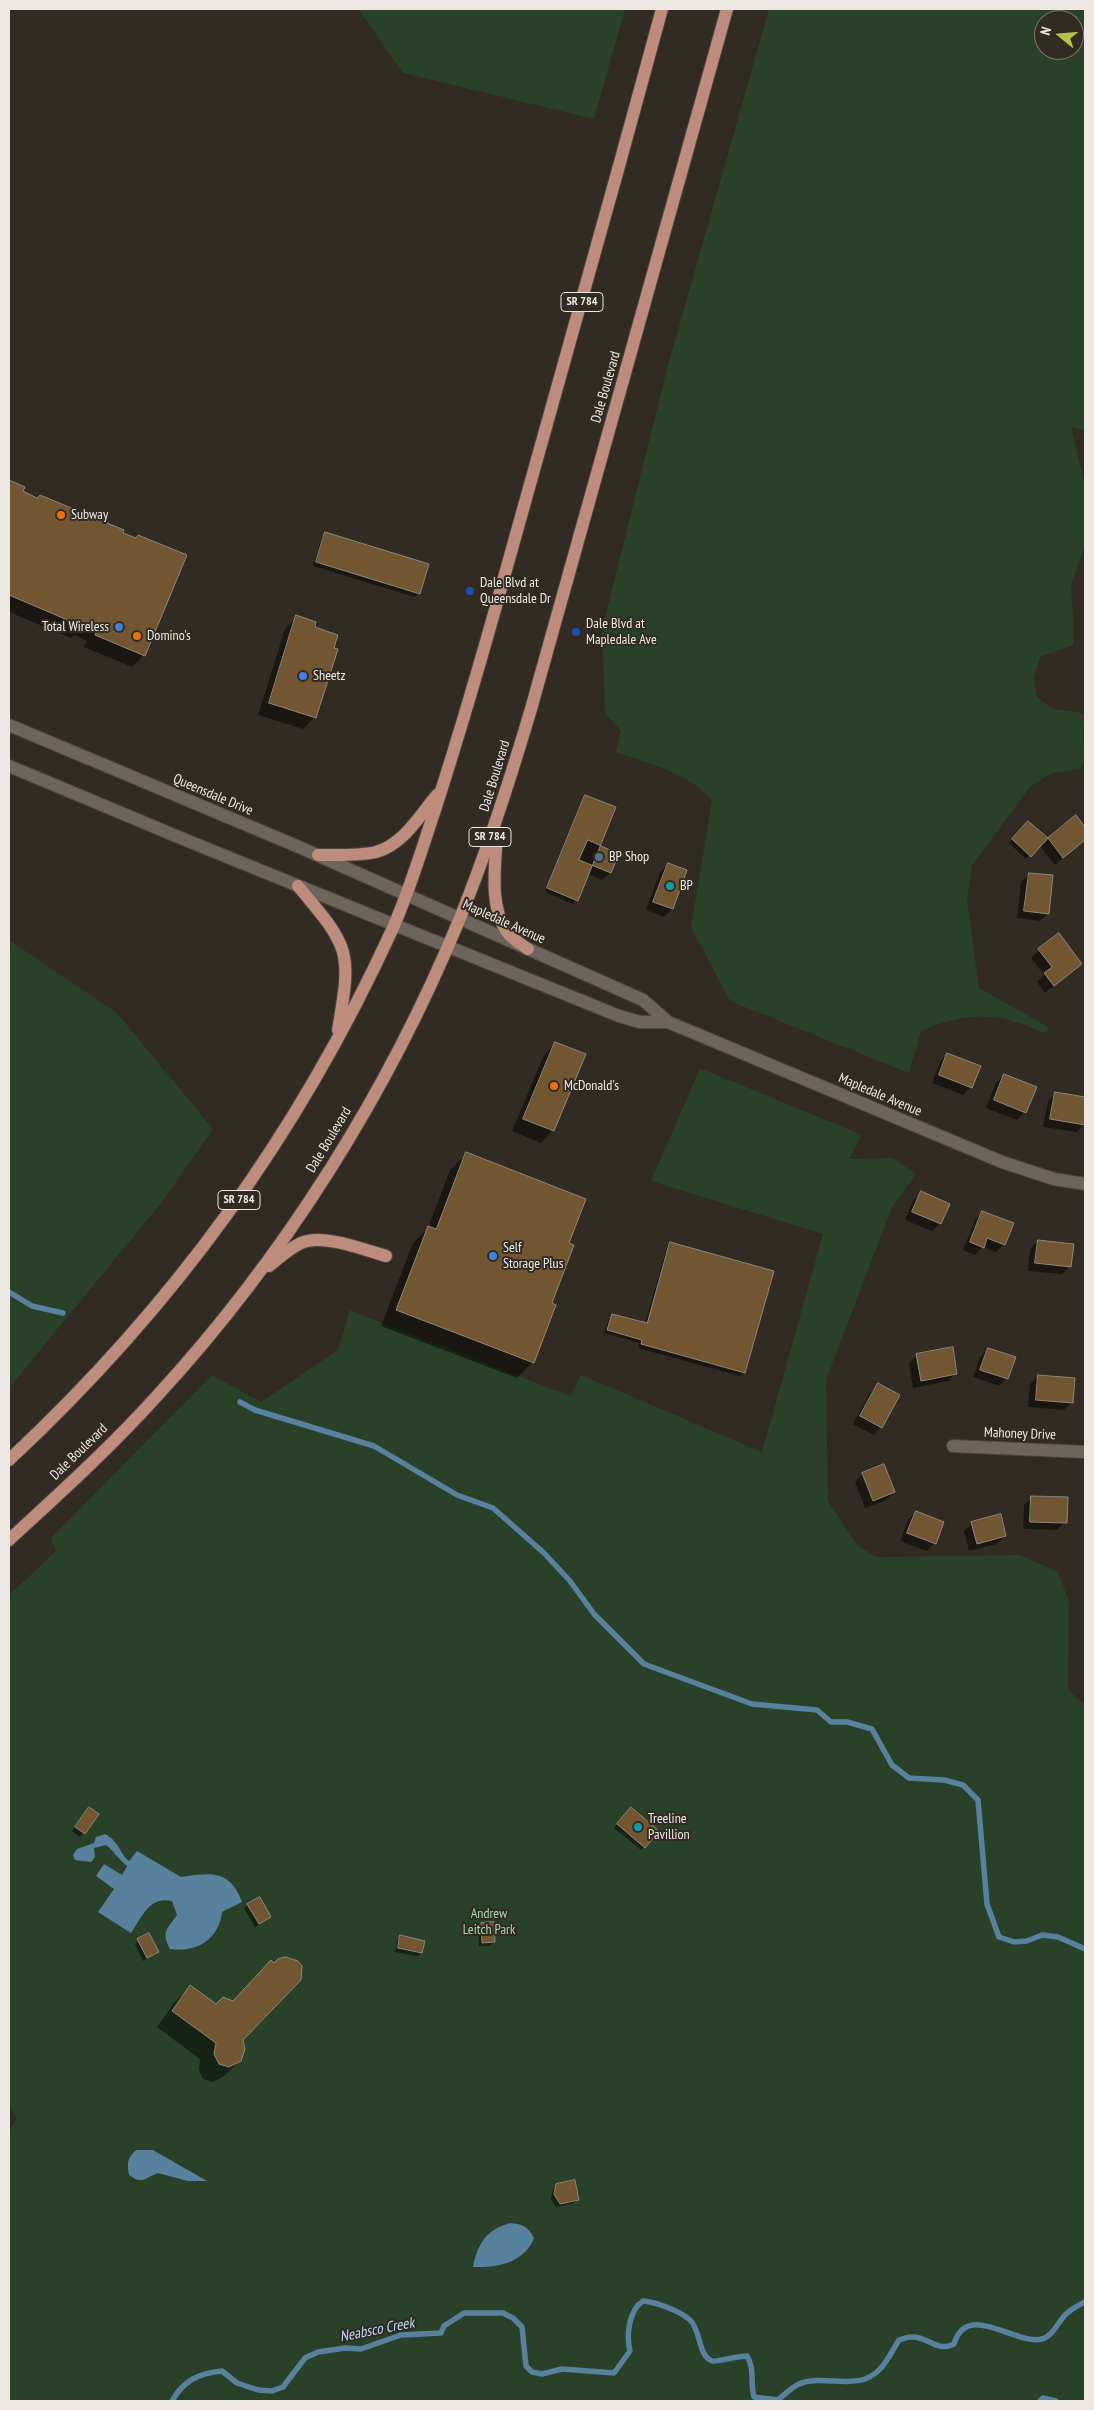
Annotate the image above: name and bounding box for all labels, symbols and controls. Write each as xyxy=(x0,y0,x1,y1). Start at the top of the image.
north arrow xyxy=(1034,10,1084,60)
text: N xyxy=(1036,25,1055,37)
road number: SR 784 xyxy=(561,292,603,312)
street label: Dale Boulevard xyxy=(588,349,624,425)
place label: Subway xyxy=(71,507,108,523)
marker: Subway xyxy=(55,509,67,521)
place label: Dale Blvd at Queensdale Dr xyxy=(480,575,551,608)
marker: Dale Blvd at Queensdale Dr xyxy=(464,585,476,597)
place label: Dale Blvd at Mapledale Ave xyxy=(586,616,657,648)
place label: Total Wireless xyxy=(42,619,109,635)
marker: Total Wireless xyxy=(113,621,125,633)
marker: Dale Blvd at Mapledale Ave xyxy=(570,626,582,638)
place label: Domino's xyxy=(147,628,191,644)
marker: Domino's xyxy=(131,630,143,642)
place label: Sheetz xyxy=(313,668,345,684)
marker: Sheetz xyxy=(297,670,309,682)
street label: Dale Boulevard xyxy=(476,738,514,814)
street label: Queensdale Drive xyxy=(171,771,255,819)
road number: SR 784 xyxy=(469,828,511,846)
place label: BP Shop xyxy=(609,849,649,865)
marker: BP Shop xyxy=(593,851,605,863)
place label: BP xyxy=(680,878,693,894)
marker: BP xyxy=(664,880,676,892)
street label: Mapledale Avenue xyxy=(460,896,548,948)
street label: Mapledale Avenue xyxy=(836,1070,924,1120)
place label: McDonald's xyxy=(564,1078,619,1094)
marker: McDonald's xyxy=(548,1080,560,1092)
street label: Dale Boulevard xyxy=(303,1104,355,1176)
road number: SR 784 xyxy=(218,1190,260,1210)
place label: Self Storage Plus xyxy=(503,1240,563,1272)
marker: Self Storage Plus xyxy=(487,1250,499,1262)
street label: Dale Boulevard xyxy=(47,1420,111,1484)
street label: Mahoney Drive xyxy=(984,1424,1056,1444)
place label: Treeline Pavillion xyxy=(648,1811,690,1844)
marker: Treeline Pavillion xyxy=(632,1821,644,1833)
park label: Andrew Leitch Park xyxy=(463,1906,515,1938)
water label: Neabsco Creek xyxy=(338,2314,416,2346)

